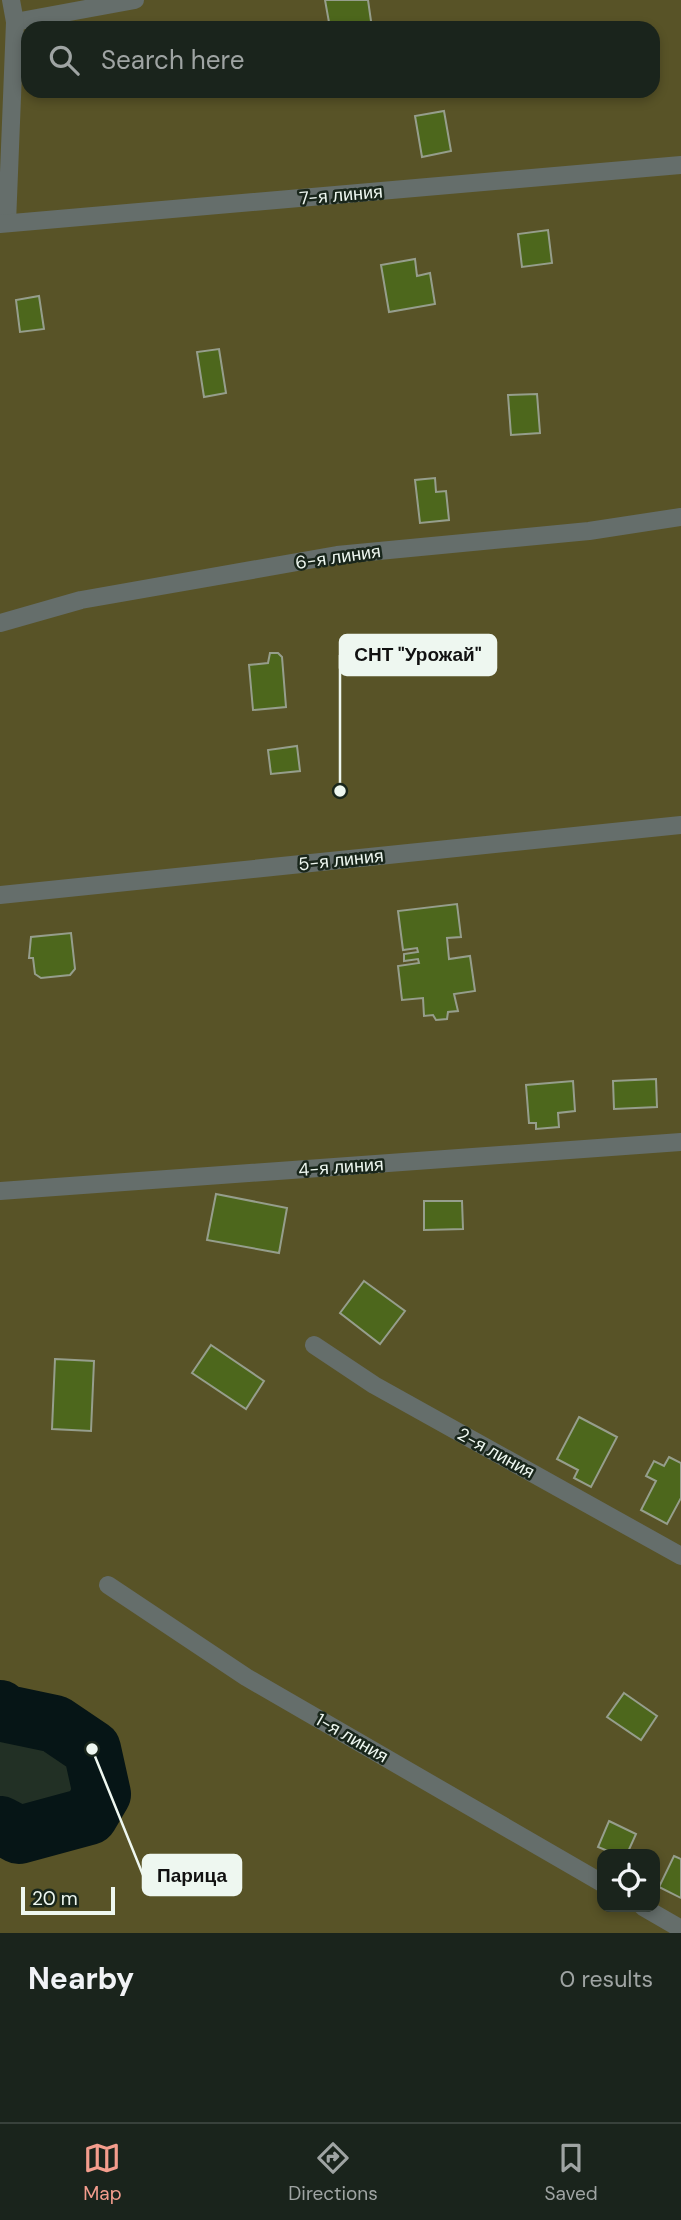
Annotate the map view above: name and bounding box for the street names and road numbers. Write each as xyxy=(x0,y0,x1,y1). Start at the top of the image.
street label: 7-я линия xyxy=(298,179,384,211)
street label: 6-я линия xyxy=(294,539,382,575)
street label: 5-я линия xyxy=(297,844,385,876)
street label: 4-я линия xyxy=(298,1152,384,1182)
street label: 2-я линия xyxy=(453,1422,539,1484)
street label: 1-я линия xyxy=(311,1708,393,1768)

